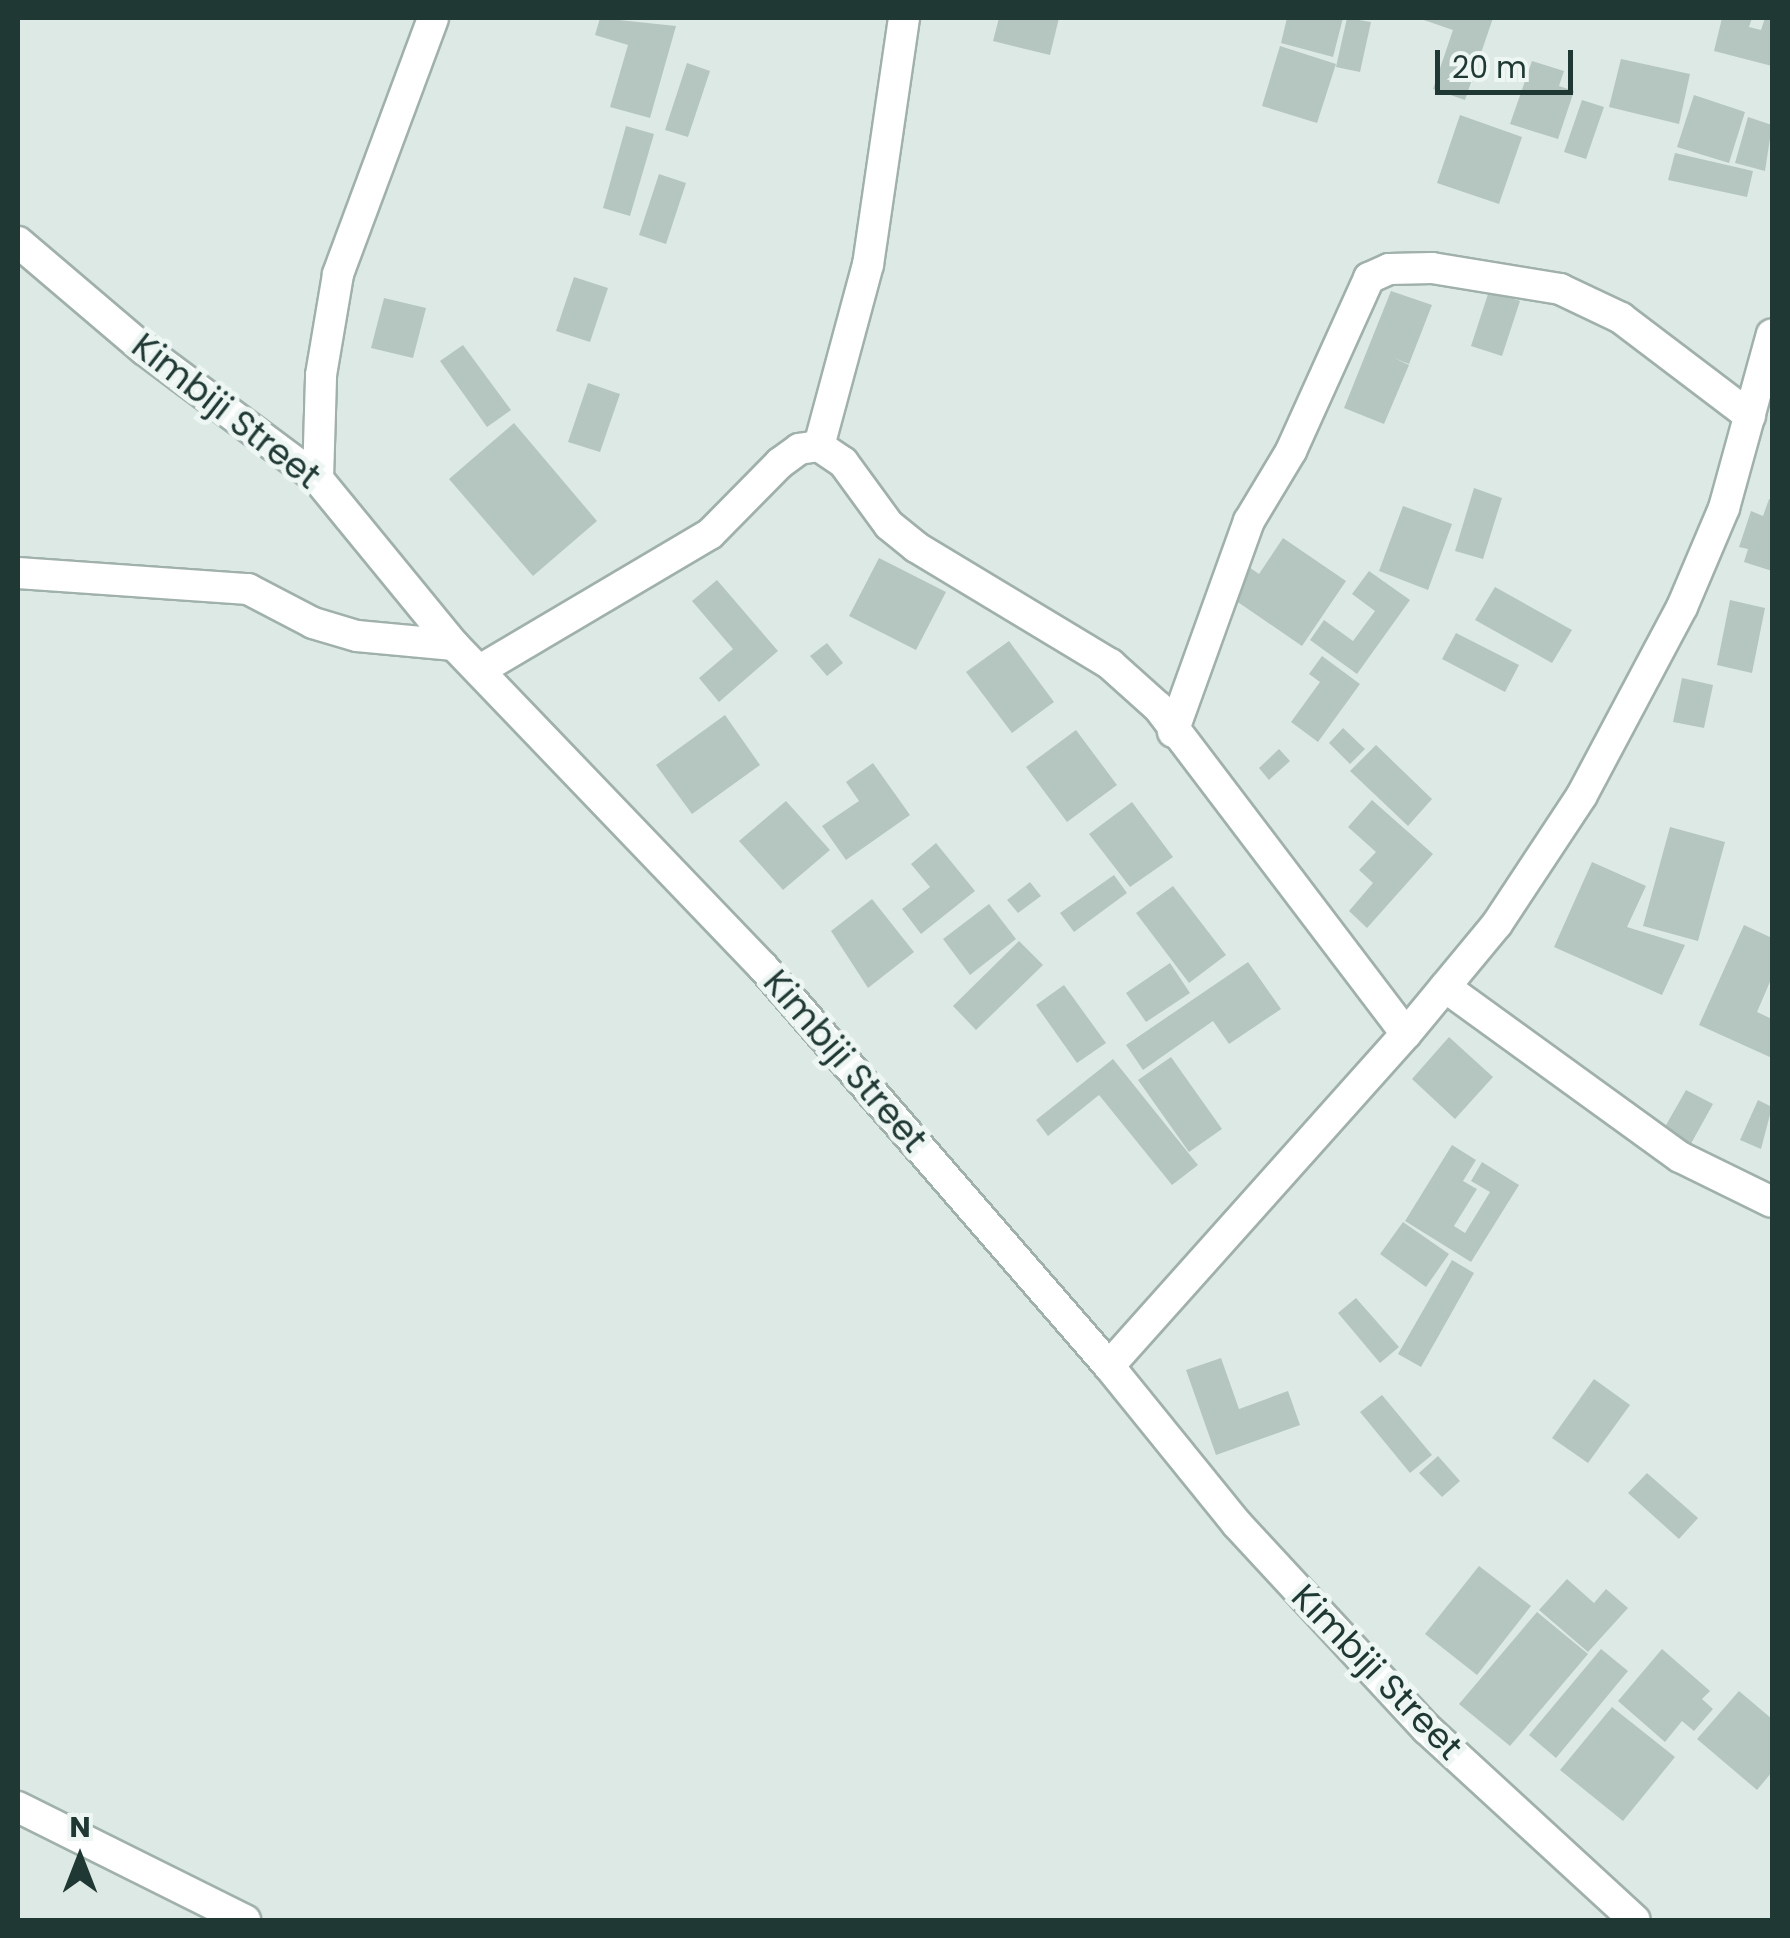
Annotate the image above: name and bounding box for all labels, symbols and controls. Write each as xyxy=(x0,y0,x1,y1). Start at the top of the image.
scale bar xyxy=(1440,30,1578,92)
text: 20 m xyxy=(1452,46,1527,89)
street label: Kimbiji Street xyxy=(124,325,328,497)
street label: Kimbiji Street xyxy=(755,962,935,1160)
street label: Kimbiji Street xyxy=(1283,1576,1471,1768)
north arrow xyxy=(30,1808,130,1908)
text: N xyxy=(69,1808,91,1847)

